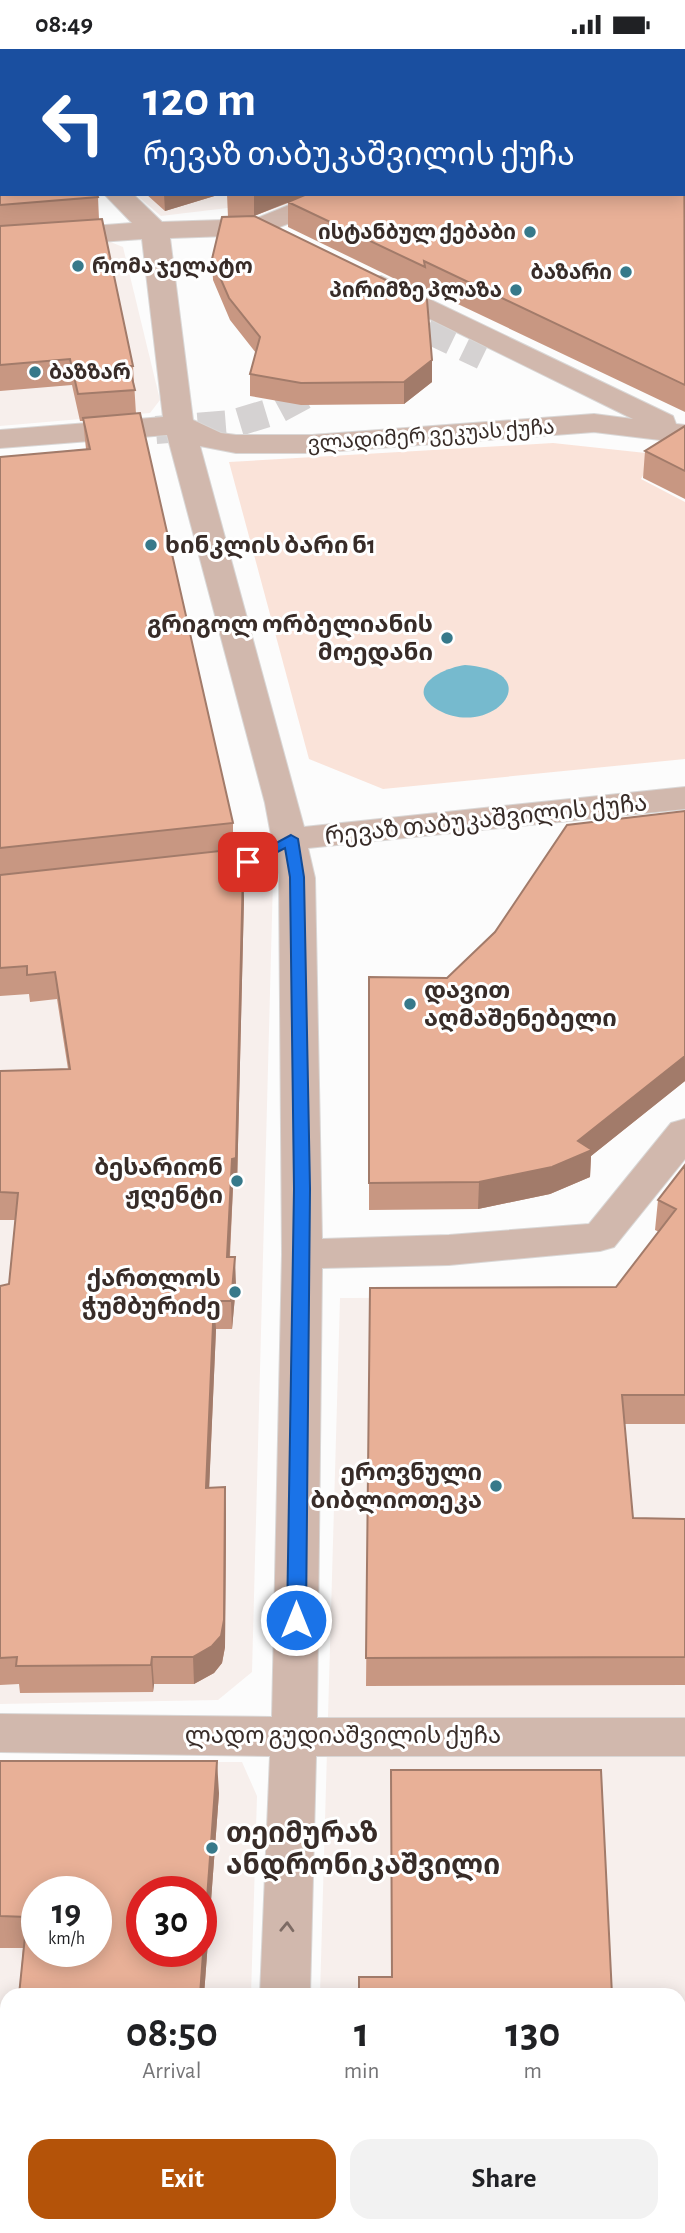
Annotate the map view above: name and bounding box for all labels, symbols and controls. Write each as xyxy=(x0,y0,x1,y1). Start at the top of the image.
text: 08:49 xyxy=(35,11,93,37)
text: 120 m xyxy=(143,76,256,125)
icon: left xyxy=(28,77,119,168)
text: რევაზ თაბუკაშვილის ქუჩა xyxy=(143,139,575,171)
place label: ისტანბულ ქებაბი xyxy=(318,222,516,245)
marker: ისტანბულ ქებაბი xyxy=(522,224,538,240)
place label: რომა ჯელატო xyxy=(92,256,253,279)
marker: რომა ჯელატო xyxy=(70,258,86,274)
place label: ბაზარი xyxy=(531,262,612,283)
marker: ბაზარი xyxy=(618,264,634,280)
place label: პირიმზე პლაზა xyxy=(329,280,502,303)
marker: პირიმზე პლაზა xyxy=(508,282,524,298)
place label: ბაზზარ xyxy=(49,362,131,383)
marker: ბაზზარ xyxy=(27,364,43,380)
street label: ვლადიმერ ვეკუას ქუჩა xyxy=(307,416,555,457)
place label: ხინკლის ბარი ნ1 xyxy=(165,534,376,559)
marker: ხინკლის ბარი ნ1 xyxy=(143,537,159,553)
place label: გრიგოლ ორბელიანის მოედანი xyxy=(147,613,433,667)
marker: გრიგოლ ორბელიანის მოედანი xyxy=(439,630,455,646)
street label: რევაზ თაბუკაშვილის ქუჩა xyxy=(324,791,649,850)
pin xyxy=(218,832,278,892)
icon: arrive xyxy=(229,843,267,881)
place label: დავით აღმაშენებელი xyxy=(424,979,617,1032)
marker: დავით აღმაშენებელი xyxy=(402,996,418,1012)
place label: ბესარიონ ჟღენტი xyxy=(94,1156,223,1209)
marker: ბესარიონ ჟღენტი xyxy=(229,1173,245,1189)
place label: ქართლოს ჭუმბურიძე xyxy=(82,1267,221,1320)
marker: ქართლოს ჭუმბურიძე xyxy=(227,1284,243,1300)
place label: ეროვნული ბიბლიოთეკა xyxy=(310,1461,482,1514)
marker: ეროვნული ბიბლიოთეკა xyxy=(488,1478,504,1494)
position arrow xyxy=(259,1583,333,1657)
street label: ლადო გუდიაშვილის ქუჩა xyxy=(185,1724,501,1749)
place label: თეიმურაზ ანდრონიკაშვილი xyxy=(226,1819,500,1882)
marker: თეიმურაზ ანდრონიკაშვილი xyxy=(204,1840,220,1856)
speed limit sign: 30 xyxy=(126,1876,217,1967)
text: 19 xyxy=(52,1895,81,1930)
one-way arrow xyxy=(280,1921,295,1932)
text: km/h xyxy=(48,1930,85,1948)
text: 08:50 xyxy=(126,2012,218,2054)
text: 1 xyxy=(354,2012,369,2054)
text: 130 xyxy=(505,2012,560,2054)
text: Arrival xyxy=(142,2060,201,2083)
text: min xyxy=(344,2060,379,2083)
text: m xyxy=(524,2060,542,2083)
button: Exit xyxy=(28,2139,336,2219)
button: Share xyxy=(350,2139,658,2219)

